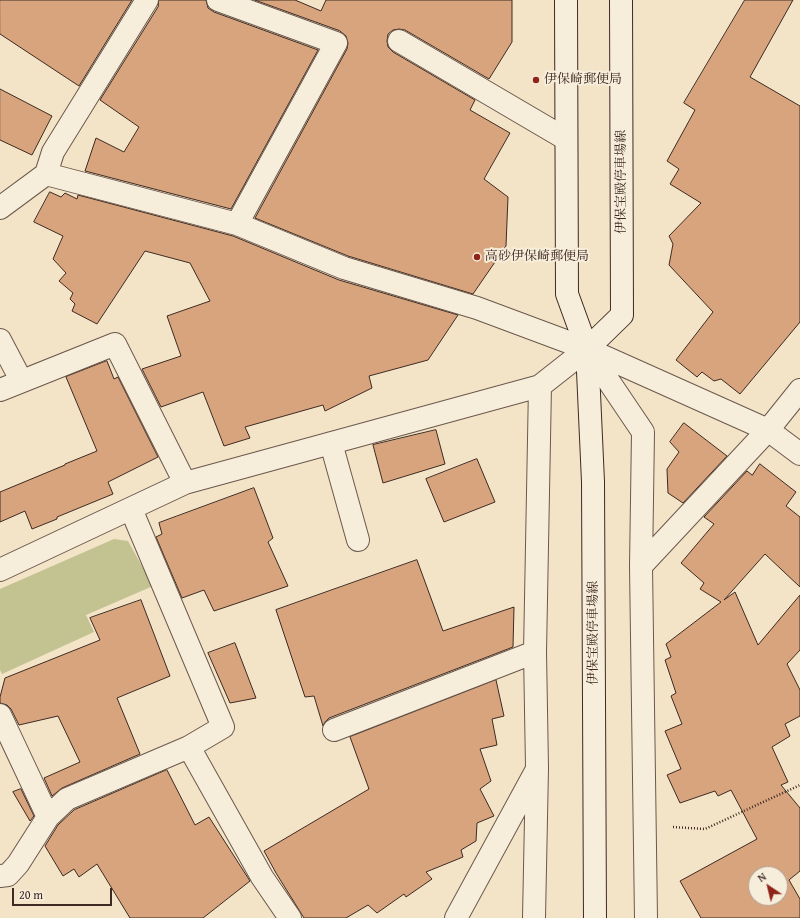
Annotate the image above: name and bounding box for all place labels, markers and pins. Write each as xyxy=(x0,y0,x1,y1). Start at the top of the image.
place label: 伊保崎郵便局 xyxy=(544,72,622,88)
marker: 伊保崎郵便局 xyxy=(531,75,541,85)
place label: 高砂伊保崎郵便局 xyxy=(485,249,589,265)
marker: 高砂伊保崎郵便局 xyxy=(472,252,482,262)

